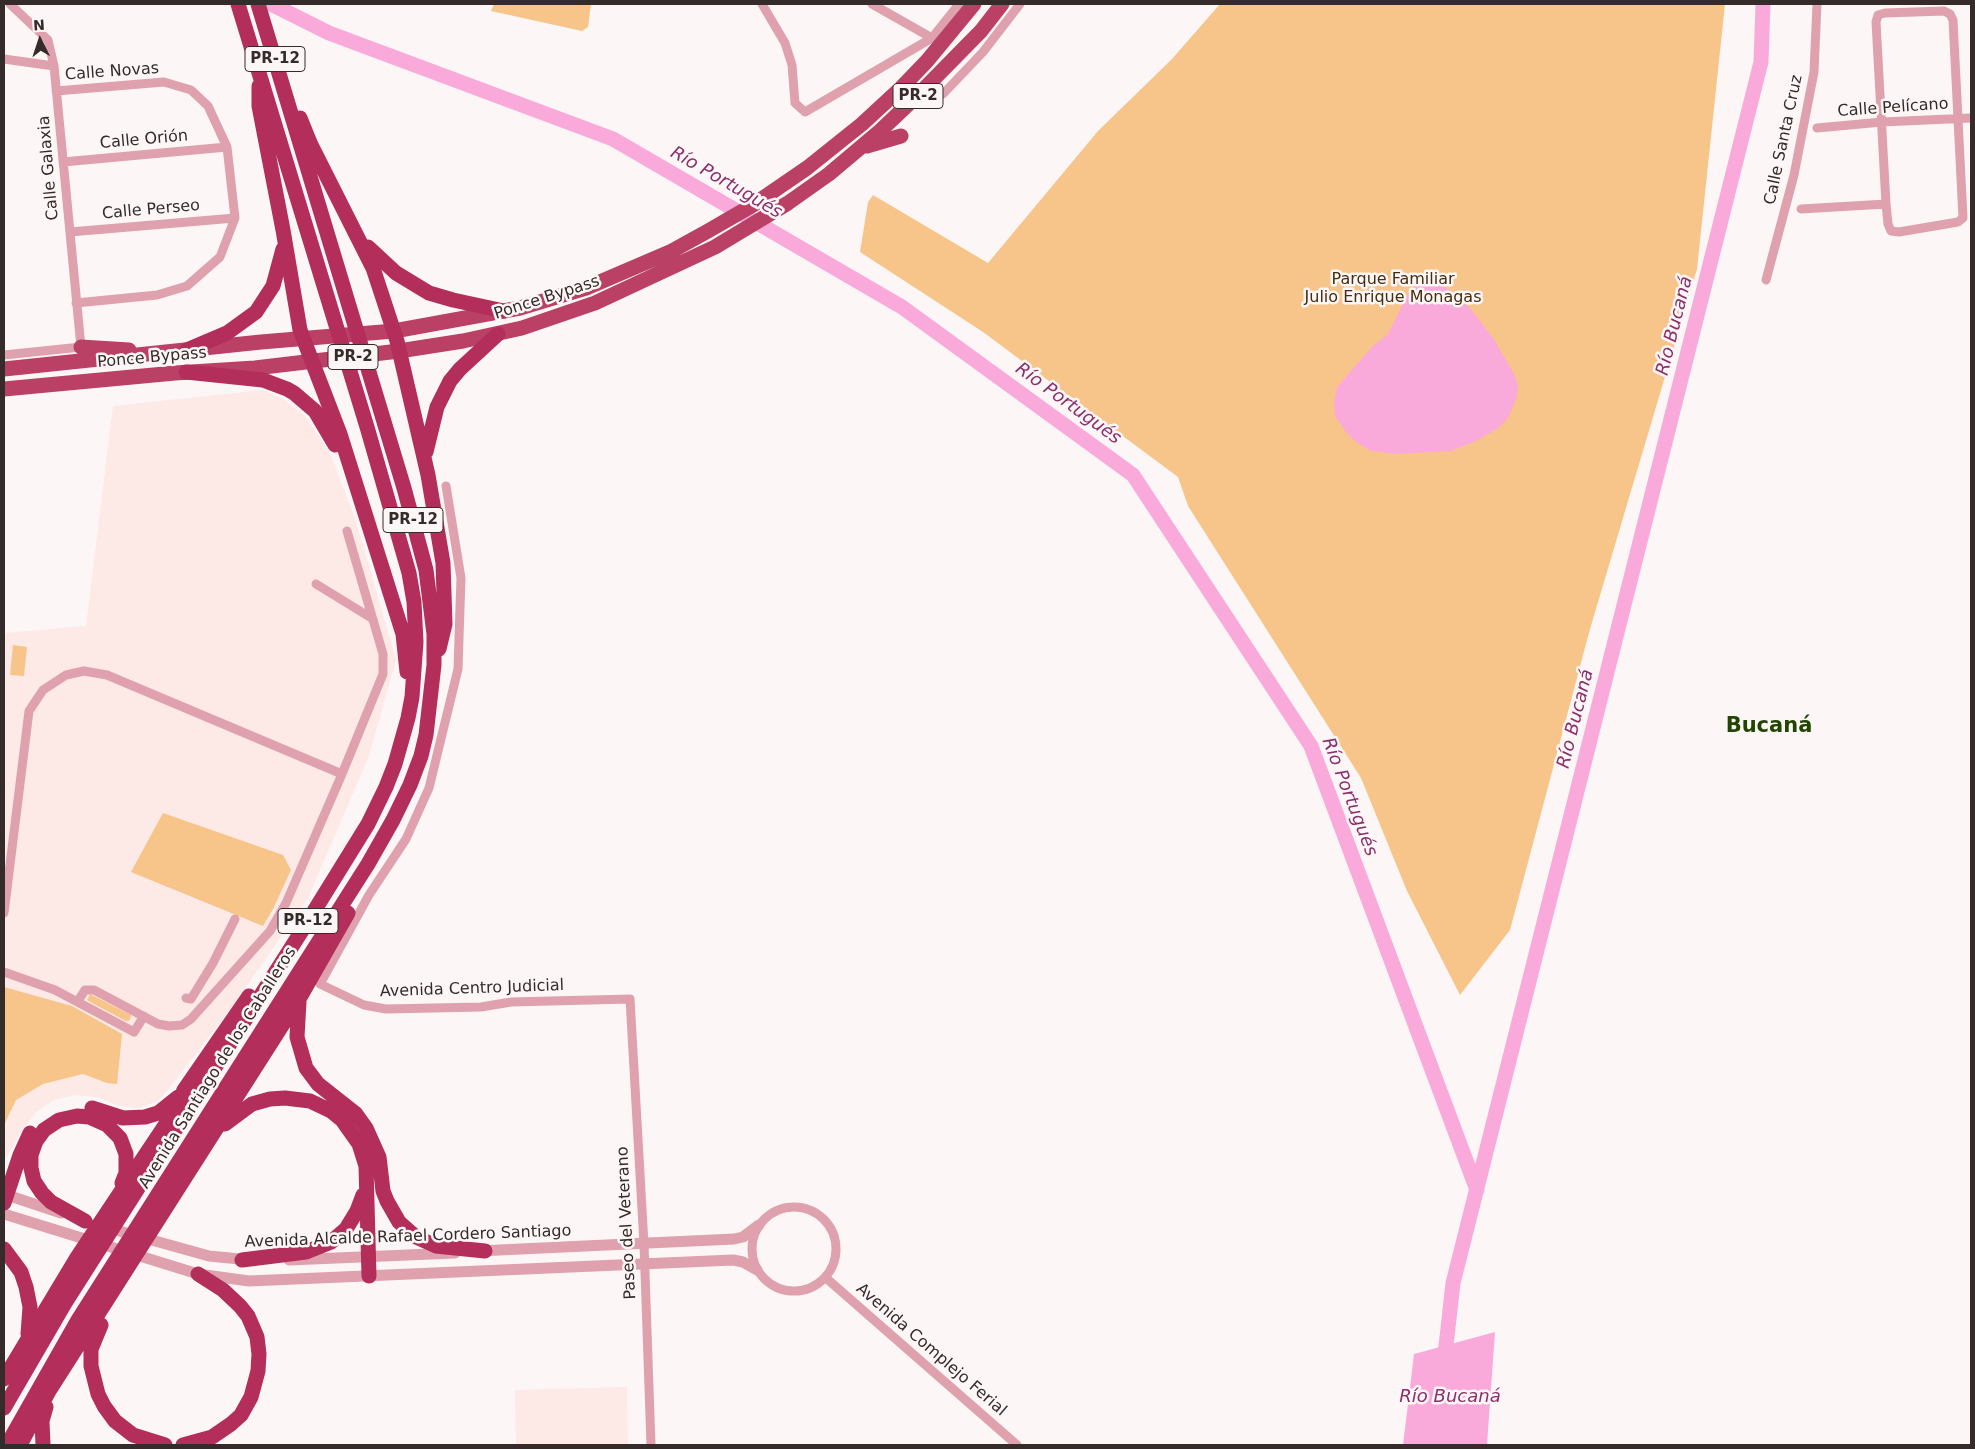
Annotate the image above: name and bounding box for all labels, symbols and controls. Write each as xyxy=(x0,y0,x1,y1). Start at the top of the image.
north arrow xyxy=(15,15,65,65)
text: N xyxy=(33,17,45,33)
road number: PR-12 xyxy=(245,46,305,72)
street label: Calle Novas xyxy=(64,59,160,85)
street label: Calle Santa Cruz xyxy=(1761,73,1807,207)
road number: PR-2 xyxy=(893,84,943,108)
street label: Calle Pelícano xyxy=(1837,95,1949,121)
street label: Calle Galaxia xyxy=(35,115,63,221)
street label: Calle Orión xyxy=(99,127,189,153)
water label: Río Portugués xyxy=(666,142,786,224)
street label: Calle Perseo xyxy=(101,196,201,224)
park label: Parque Familiar Julio Enrique Monagas xyxy=(1305,270,1481,308)
street label: Ponce Bypass xyxy=(492,272,602,324)
water label: Río Bucaná xyxy=(1652,274,1698,378)
street label: Ponce Bypass xyxy=(96,344,208,372)
road number: PR-2 xyxy=(328,344,378,370)
water label: Río Portugués xyxy=(1011,358,1125,450)
road number: PR-12 xyxy=(383,508,443,532)
water label: Río Bucaná xyxy=(1553,667,1599,771)
district label: Bucaná xyxy=(1726,714,1812,740)
water label: Río Portugués xyxy=(1316,735,1382,859)
road number: PR-12 xyxy=(278,908,338,934)
street label: Avenida Santiago de los Caballeros xyxy=(135,944,301,1192)
street label: Avenida Centro Judicial xyxy=(380,976,564,1002)
street label: Paseo del Veterano xyxy=(613,1146,641,1300)
street label: Avenida Alcalde Rafael Cordero Santiago xyxy=(244,1222,572,1252)
street label: Avenida Complejo Ferial xyxy=(852,1280,1010,1420)
water label: Río Bucaná xyxy=(1399,1386,1501,1408)

